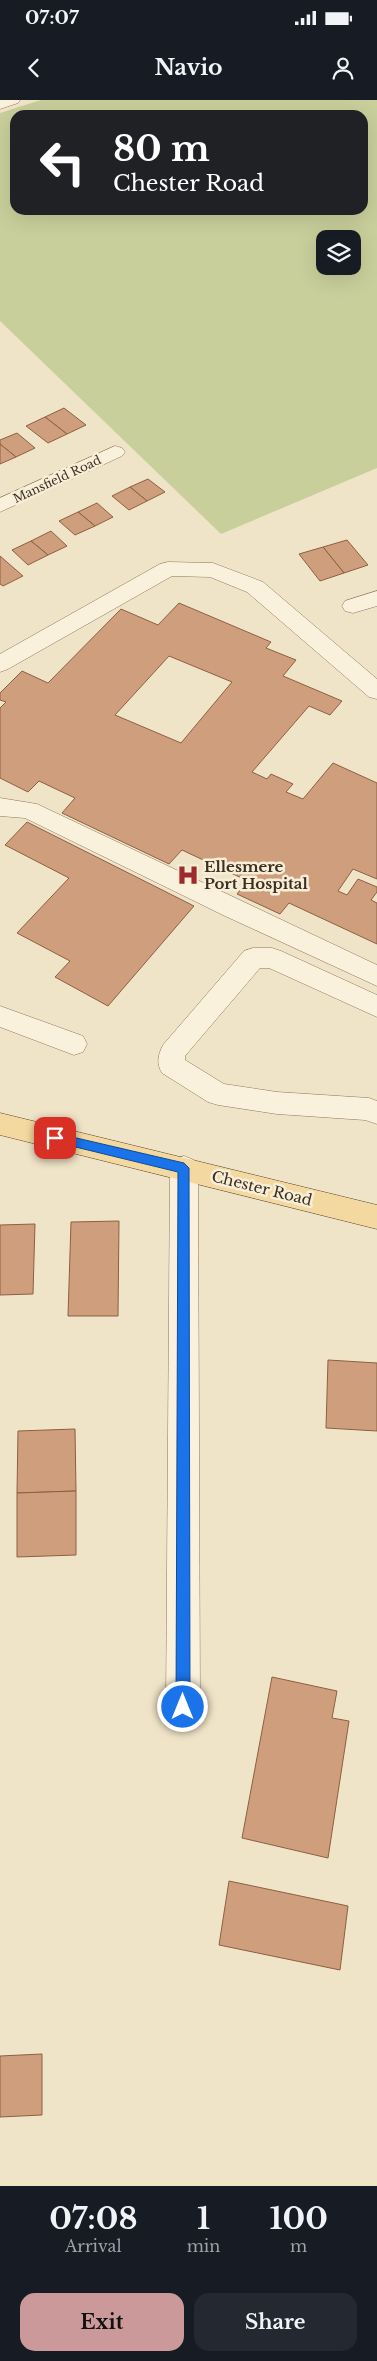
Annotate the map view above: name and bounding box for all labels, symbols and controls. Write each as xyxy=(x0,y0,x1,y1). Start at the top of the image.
text: 07:07 xyxy=(25,6,79,29)
icon: back xyxy=(20,54,48,82)
text: Navio xyxy=(154,54,223,81)
icon: person xyxy=(329,54,357,82)
text: 80 m xyxy=(113,127,210,170)
icon: left xyxy=(30,130,95,195)
text: Chester Road xyxy=(113,170,264,197)
map controls xyxy=(316,230,361,275)
button: layers xyxy=(316,230,361,275)
street label: Mansfield Road xyxy=(11,452,103,506)
place label: Ellesmere Port Hospital xyxy=(204,857,308,893)
hospital icon: Ellesmere Port Hospital xyxy=(175,862,201,888)
pin xyxy=(34,1117,76,1159)
icon: arrive xyxy=(41,1124,69,1152)
street label: Chester Road xyxy=(210,1166,314,1210)
position arrow xyxy=(156,1680,208,1732)
text: 07:08 xyxy=(49,2200,138,2237)
text: 1 xyxy=(197,2200,210,2237)
text: 100 xyxy=(269,2200,328,2237)
text: Arrival xyxy=(65,2236,122,2256)
text: min xyxy=(187,2236,220,2256)
text: m xyxy=(290,2236,307,2256)
button: Exit xyxy=(20,2293,184,2351)
button: Share xyxy=(194,2293,357,2351)

